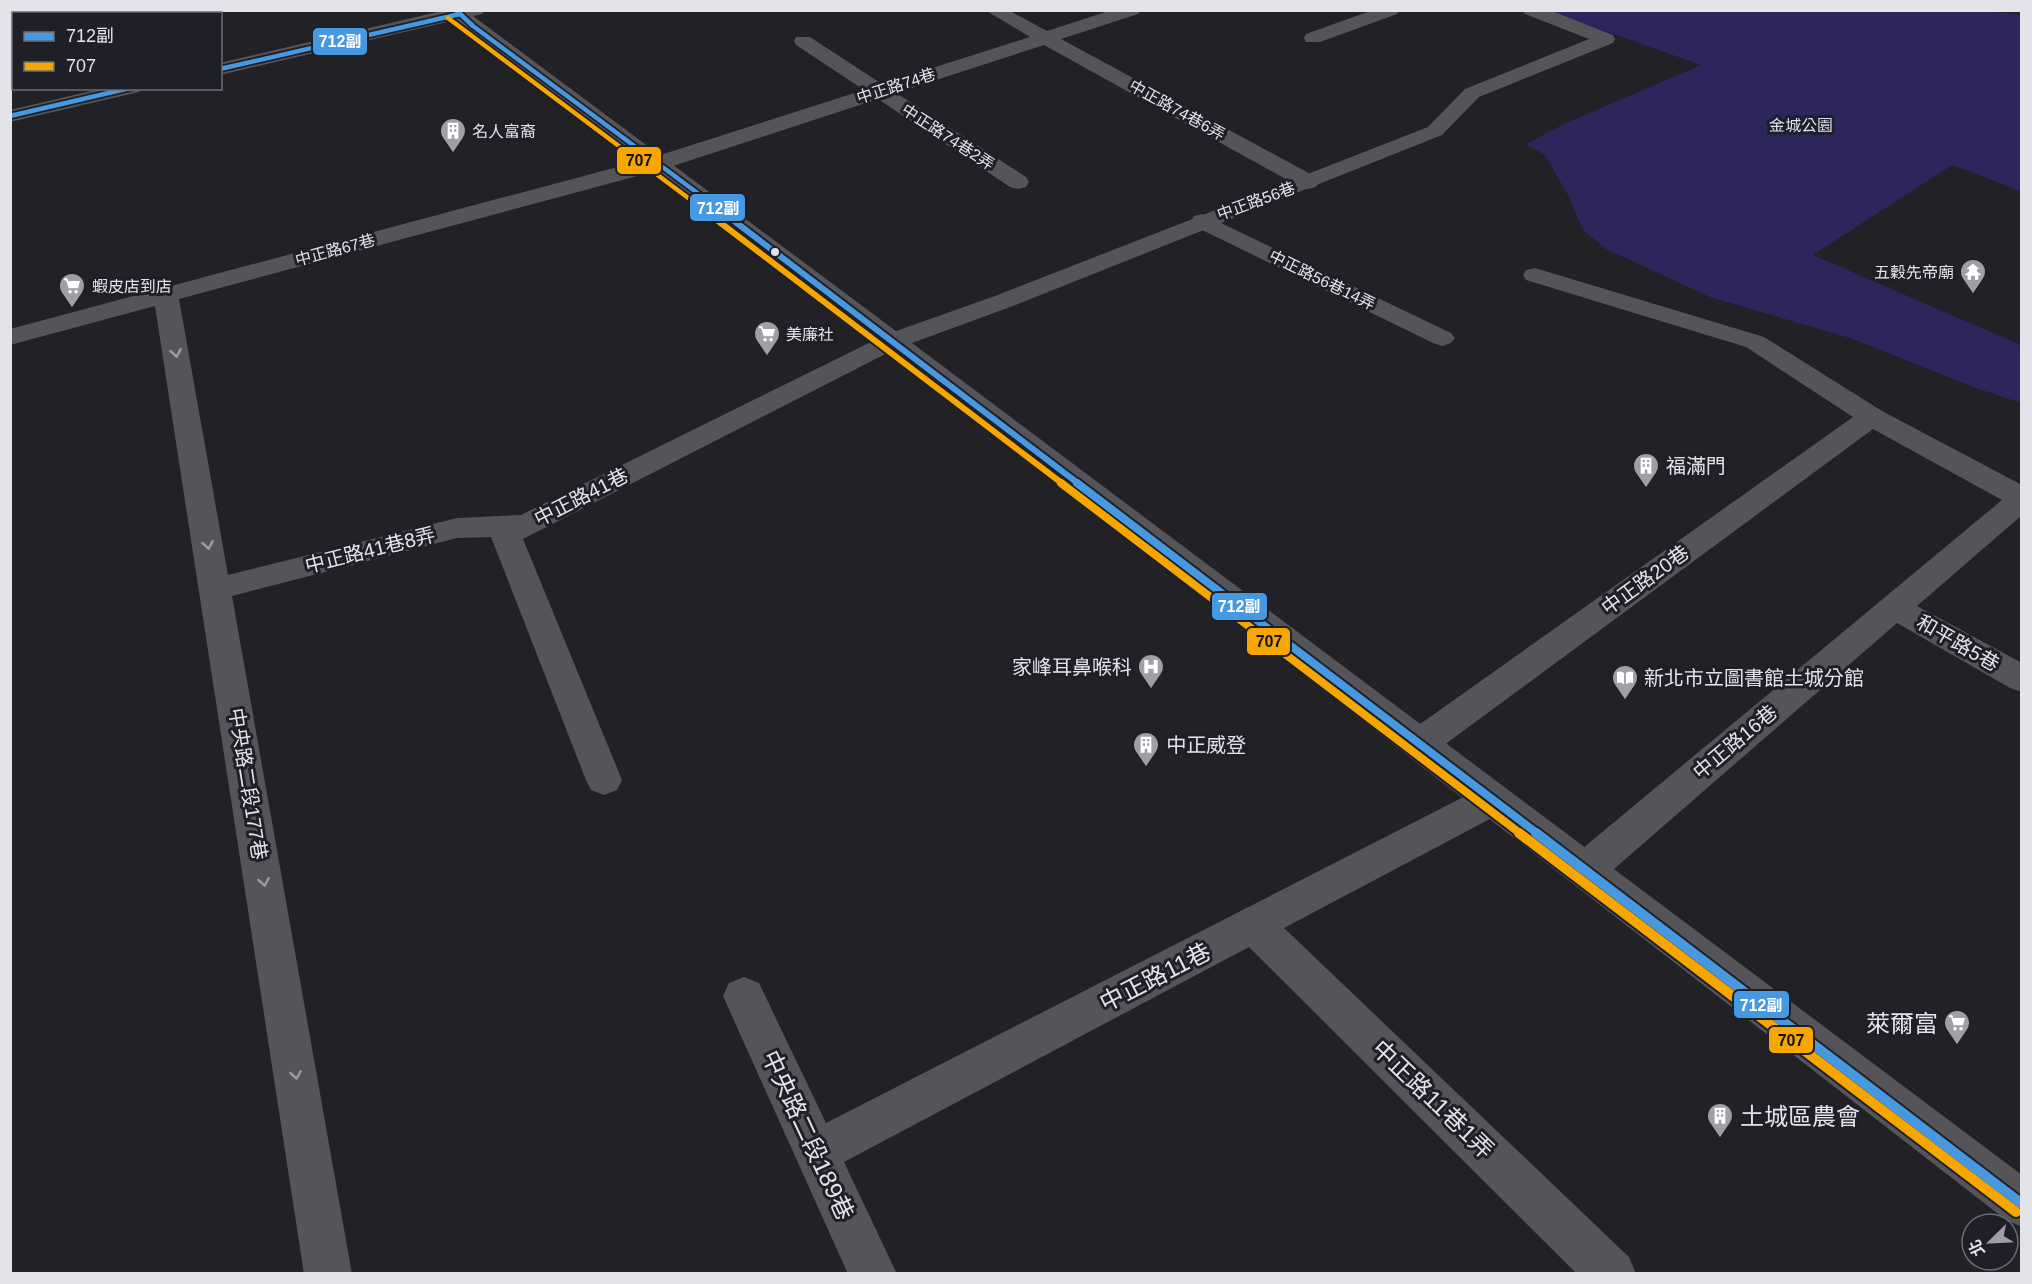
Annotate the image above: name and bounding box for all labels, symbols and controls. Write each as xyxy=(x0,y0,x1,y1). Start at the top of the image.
legend xyxy=(12,12,222,90)
text: 712副 xyxy=(66,26,114,46)
line badge: 712副 xyxy=(312,27,368,56)
text: 712副 xyxy=(319,33,361,50)
text: 707 xyxy=(66,56,96,76)
street label: 中正路74巷 xyxy=(854,65,938,107)
street label: 中正路74巷6弄 xyxy=(1126,77,1228,143)
street label: 中正路74巷2弄 xyxy=(899,101,997,173)
building icon: 名人富裔 xyxy=(438,116,468,154)
park label: 金城公園 xyxy=(1769,117,1833,134)
place label: 名人富裔 xyxy=(472,123,536,140)
line badge: 707 xyxy=(616,146,662,175)
text: 707 xyxy=(626,152,652,169)
street label: 中正路56巷 xyxy=(1215,179,1297,223)
line badge: 712副 xyxy=(689,193,746,222)
text: 712副 xyxy=(697,200,739,217)
street label: 中正路67巷 xyxy=(293,231,377,269)
unlabelled marker xyxy=(769,246,781,258)
street label: 中正路56巷14弄 xyxy=(1266,247,1378,313)
temple icon: 五穀先帝廟 xyxy=(1958,257,1988,295)
place label: 五穀先帝廟 xyxy=(1874,264,1954,281)
supermarket icon: 蝦皮店到店 xyxy=(57,271,87,309)
place label: 蝦皮店到店 xyxy=(92,278,172,295)
supermarket icon: 美廉社 xyxy=(752,319,782,357)
place label: 美廉社 xyxy=(786,326,834,343)
one-way arrow xyxy=(169,348,181,357)
building icon: 福滿門 xyxy=(1631,451,1661,489)
place label: 福滿門 xyxy=(1666,455,1726,477)
street label: 中正路41巷 xyxy=(530,464,632,530)
street label: 中正路41巷8弄 xyxy=(303,523,437,577)
one-way arrow xyxy=(202,540,214,550)
street label: 中正路20巷 xyxy=(1597,541,1693,619)
line badge: 712副 xyxy=(1211,592,1268,621)
text: 712副 xyxy=(1218,598,1260,615)
street label: 和平路5巷 xyxy=(1913,611,2003,675)
line badge: 707 xyxy=(1246,627,1291,656)
text: 707 xyxy=(1256,633,1282,650)
hospital icon: 家峰耳鼻喉科 xyxy=(1136,652,1166,690)
place label: 家峰耳鼻喉科 xyxy=(1012,656,1132,678)
library icon: 新北市立圖書館土城分館 xyxy=(1610,663,1640,701)
place label: 新北市立圖書館土城分館 xyxy=(1644,667,1864,689)
street label: 中正路16巷 xyxy=(1689,701,1781,783)
street label: 中央路二段177巷 xyxy=(225,707,271,861)
building icon: 中正威登 xyxy=(1131,730,1161,768)
place label: 中正威登 xyxy=(1166,734,1246,756)
one-way arrow xyxy=(257,877,270,887)
street label: 中正路11巷 xyxy=(1095,938,1215,1016)
line badge: 712副 xyxy=(1733,990,1790,1019)
text: 712副 xyxy=(1740,997,1782,1014)
supermarket icon: 萊爾富 xyxy=(1942,1008,1972,1046)
place label: 萊爾富 xyxy=(1866,1010,1938,1037)
line badge: 707 xyxy=(1768,1026,1814,1054)
text: 707 xyxy=(1778,1032,1804,1049)
street label: 中正路11巷1弄 xyxy=(1367,1034,1499,1164)
street label: 中央路二段189巷 xyxy=(757,1046,859,1224)
one-way arrow xyxy=(289,1070,301,1079)
building icon: 土城區農會 xyxy=(1705,1101,1735,1139)
place label: 土城區農會 xyxy=(1740,1103,1860,1130)
north arrow xyxy=(1960,1212,2020,1272)
text: 北 xyxy=(1966,1237,1988,1259)

